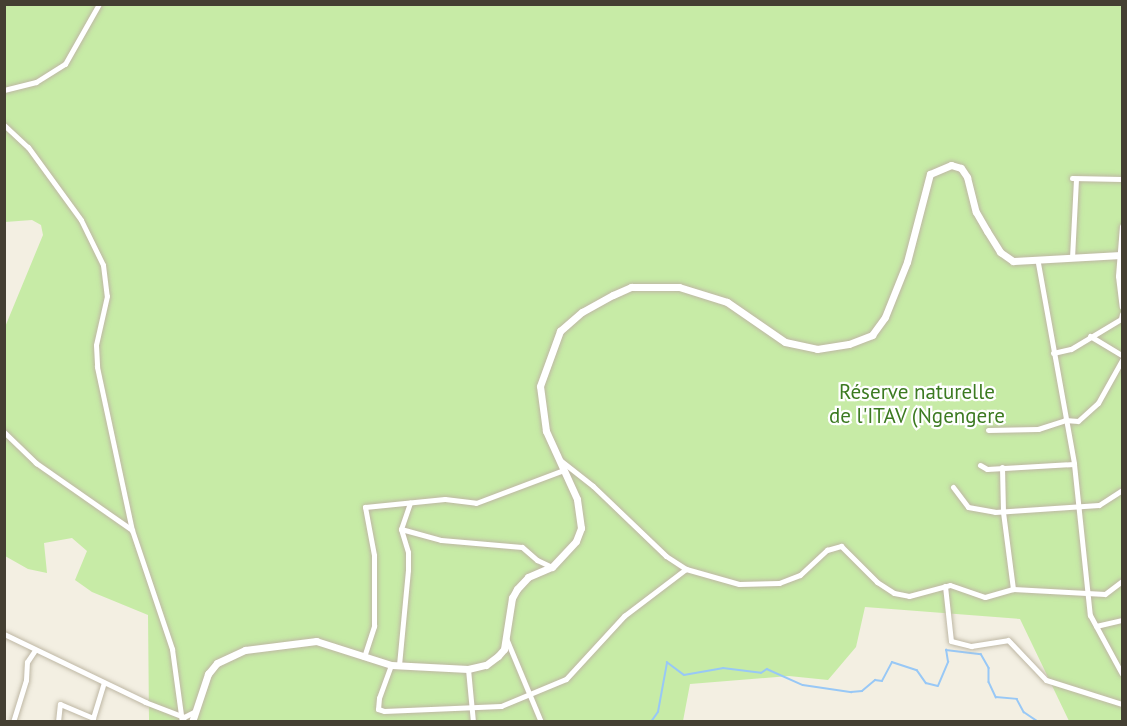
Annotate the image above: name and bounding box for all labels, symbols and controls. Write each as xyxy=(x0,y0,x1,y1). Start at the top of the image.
park label: Réserve naturelle de l'ITAV (Ngengere xyxy=(829,379,1005,429)

